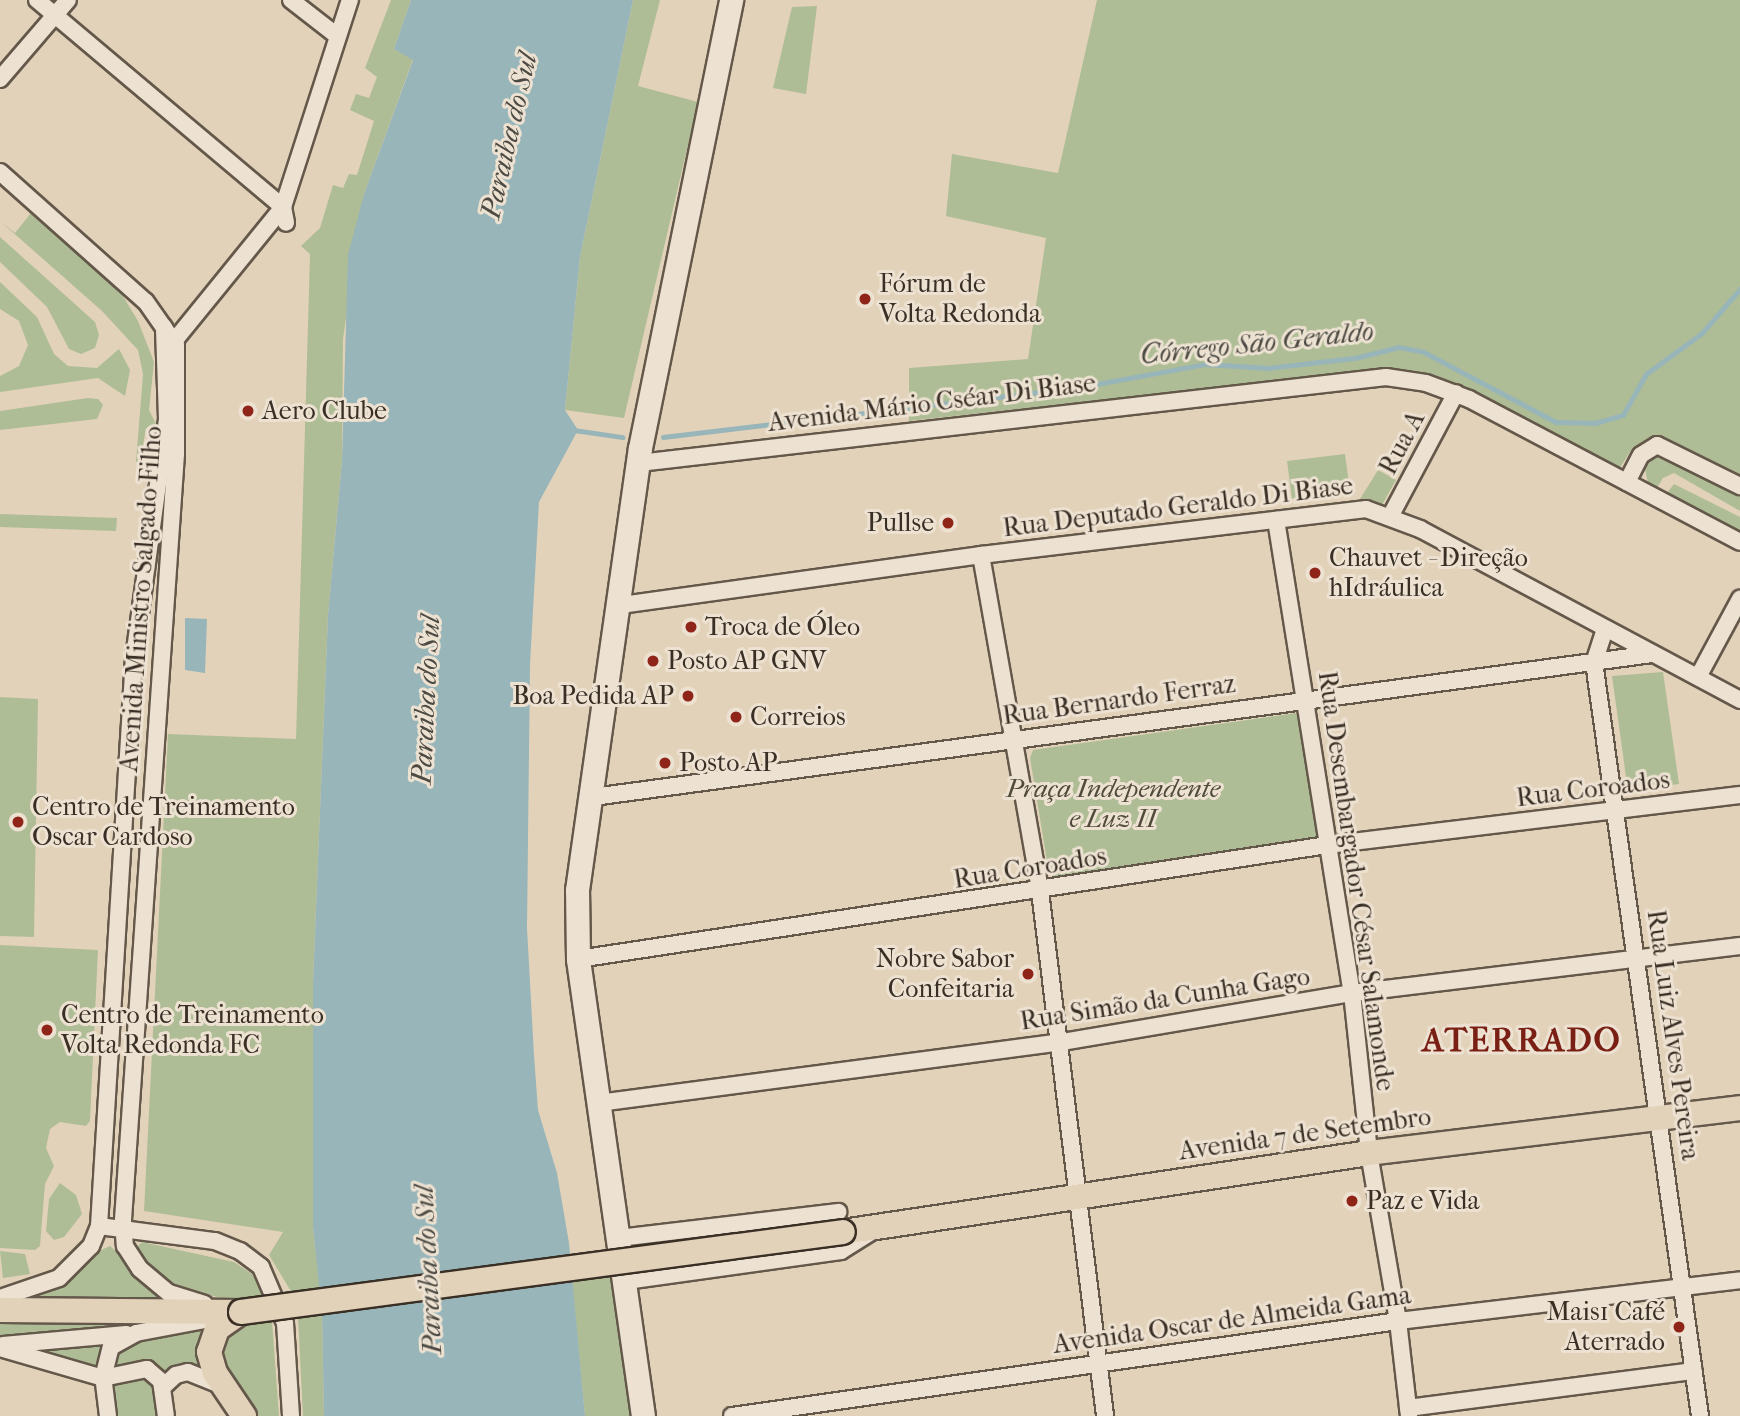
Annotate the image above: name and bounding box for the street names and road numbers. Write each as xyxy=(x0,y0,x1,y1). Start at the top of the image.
street label: Avenida Mário Cséar Di Biase xyxy=(766,367,1098,439)
street label: Rua A xyxy=(1372,406,1432,480)
street label: Avenida Ministro Salgado Filho xyxy=(113,425,169,773)
street label: Rua Deputado Geraldo Di Biase xyxy=(1001,470,1355,544)
street label: Rua Bernardo Ferraz xyxy=(1001,668,1237,732)
street label: Rua Desembargador César Salamonde xyxy=(1311,669,1401,1093)
street label: Rua Coroados xyxy=(1515,764,1671,814)
street label: Rua Coroados xyxy=(951,841,1109,895)
street label: Rua Luiz Alves Pereira xyxy=(1640,908,1706,1162)
street label: Rua Simão da Cunha Gago xyxy=(1018,961,1312,1037)
street label: Avenida 7 de Setembro xyxy=(1177,1101,1433,1167)
street label: Avenida Oscar de Almeida Gama xyxy=(1051,1279,1413,1361)

